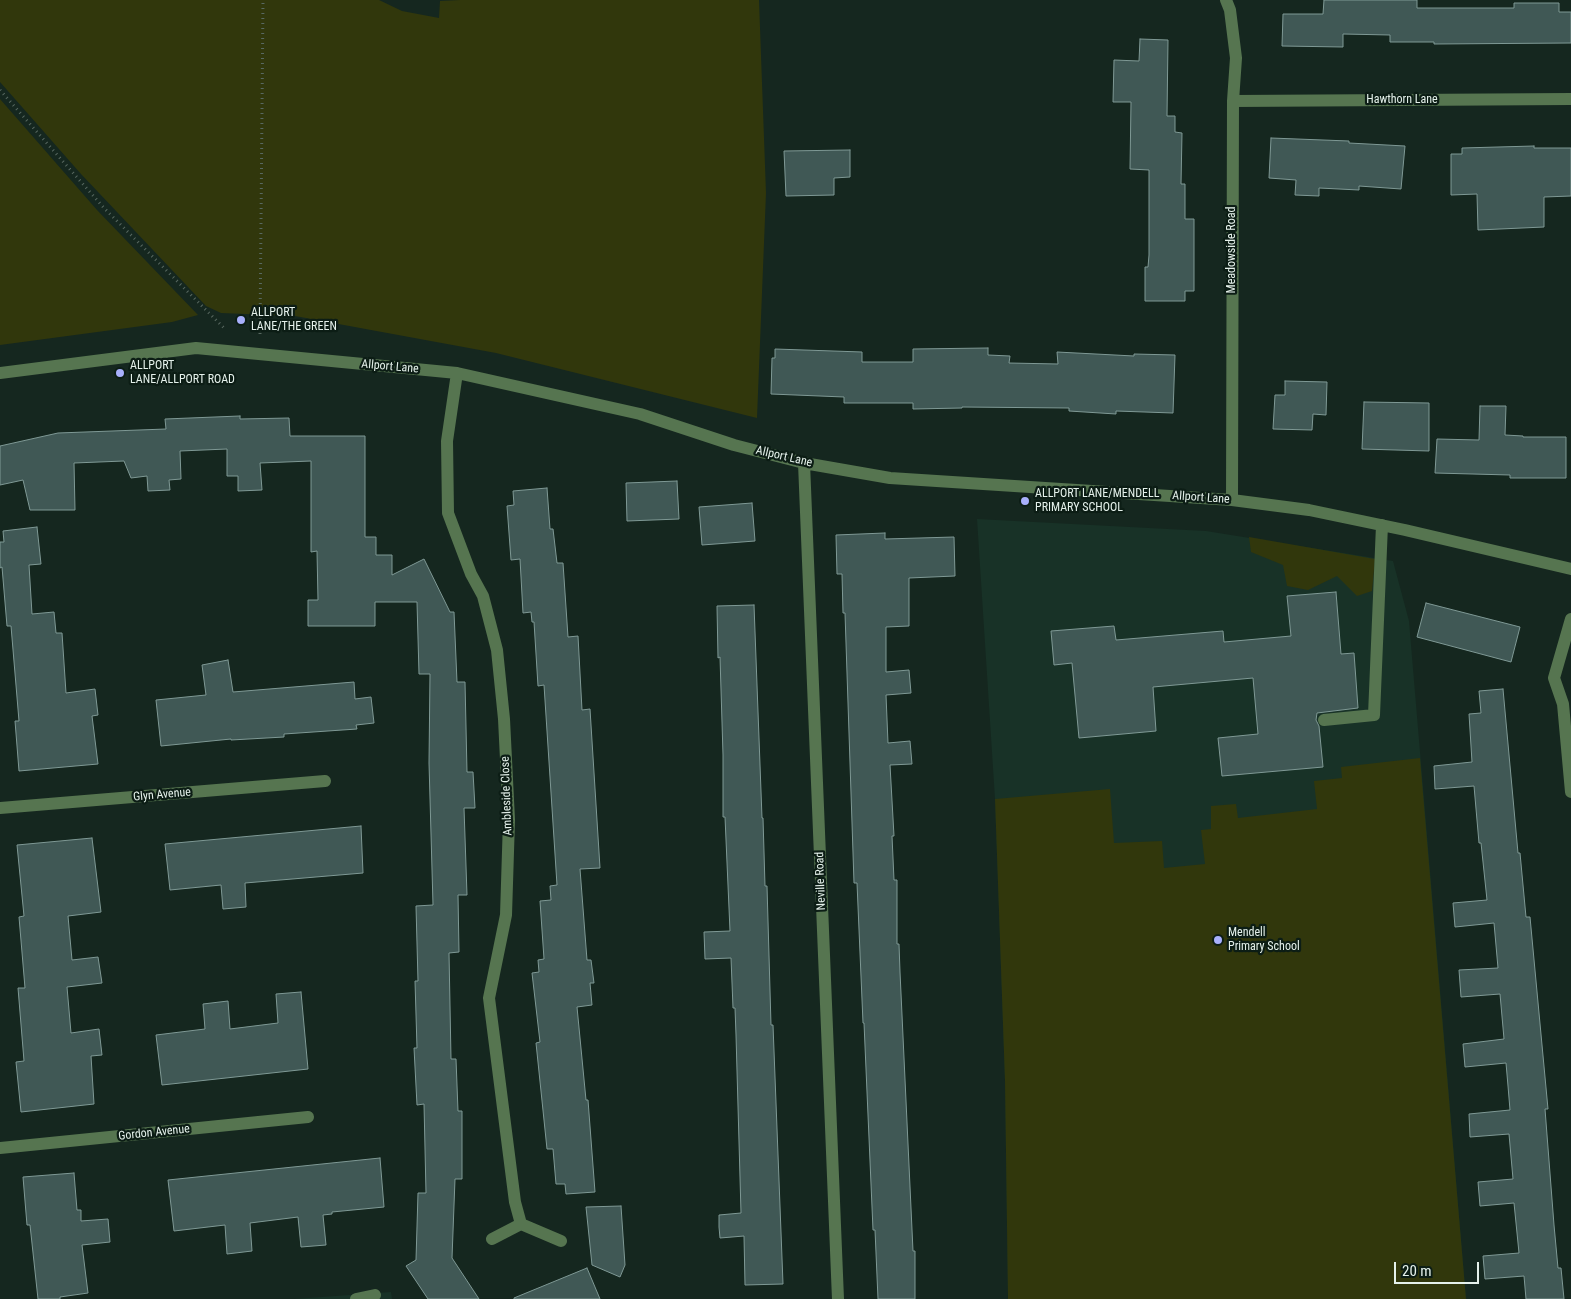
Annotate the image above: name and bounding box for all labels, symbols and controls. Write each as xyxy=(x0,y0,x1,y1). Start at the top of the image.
street label: Hawthorn Lane xyxy=(1366,93,1438,107)
street label: Meadowside Road xyxy=(1225,207,1239,293)
place label: ALLPORT LANE/THE GREEN xyxy=(251,306,337,334)
marker: ALLPORT LANE/THE GREEN xyxy=(235,314,247,326)
street label: Allport Lane xyxy=(361,357,419,377)
place label: ALLPORT LANE/ALLPORT ROAD xyxy=(130,359,235,387)
marker: ALLPORT LANE/ALLPORT ROAD xyxy=(114,367,126,379)
street label: Allport Lane xyxy=(754,444,814,470)
place label: ALLPORT LANE/MENDELL PRIMARY SCHOOL xyxy=(1035,487,1159,515)
street label: Allport Lane xyxy=(1172,489,1230,507)
marker: ALLPORT LANE/MENDELL PRIMARY SCHOOL xyxy=(1019,495,1031,507)
street label: Ambleside Close xyxy=(498,756,516,836)
street label: Glyn Avenue xyxy=(133,785,191,805)
street label: Neville Road xyxy=(813,851,829,911)
place label: Mendell Primary School xyxy=(1228,926,1300,954)
marker: Mendell Primary School xyxy=(1212,934,1224,946)
street label: Gordon Avenue xyxy=(118,1122,190,1144)
scale bar xyxy=(1396,1252,1481,1284)
text: 20 m xyxy=(1402,1262,1432,1280)

